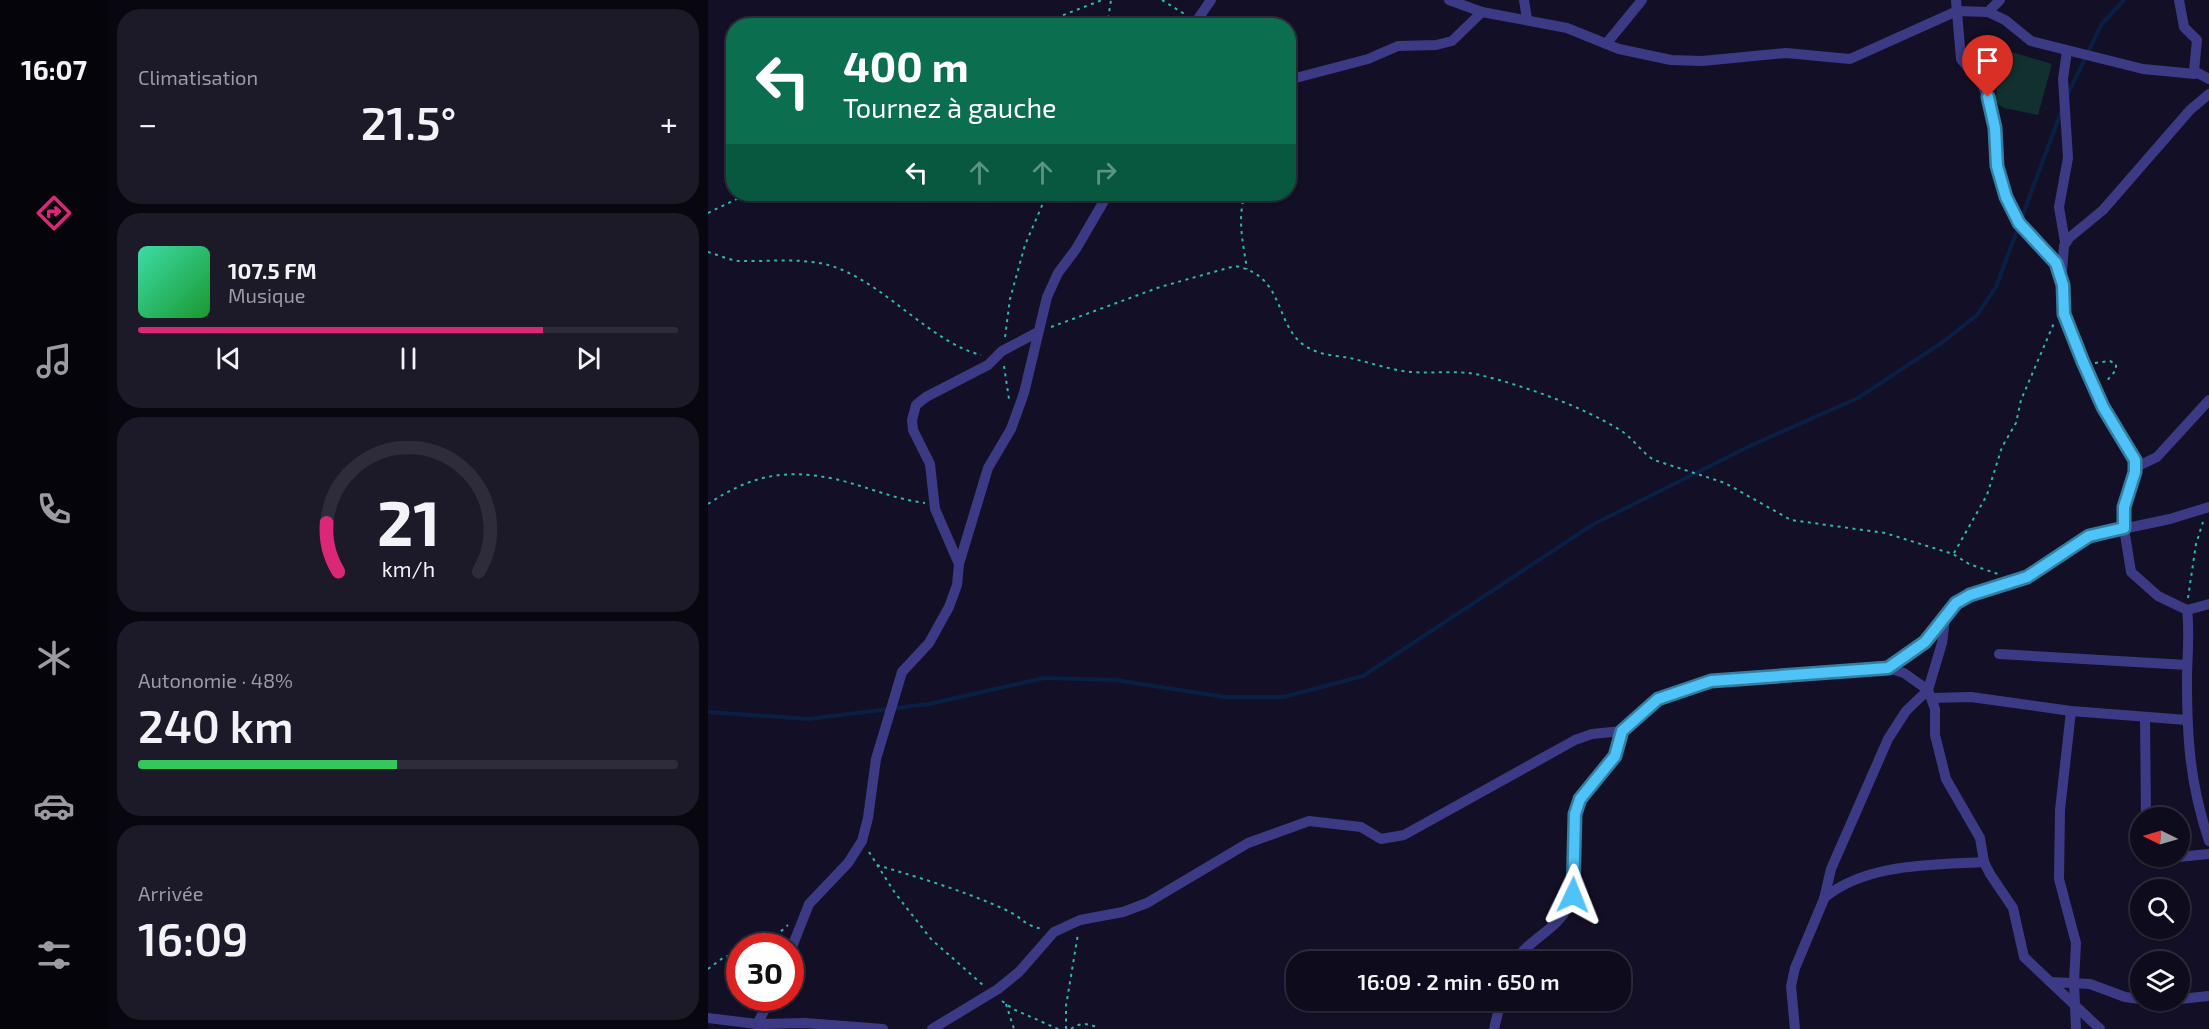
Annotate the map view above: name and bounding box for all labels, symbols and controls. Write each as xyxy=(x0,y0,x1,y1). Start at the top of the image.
pin xyxy=(1962,35,2013,97)
text: 400 m xyxy=(843,40,969,90)
icon: left xyxy=(744,42,822,120)
icon: arrive xyxy=(1971,44,2004,77)
text: 16:07 xyxy=(21,53,87,85)
text: Climatisation xyxy=(138,65,258,89)
text: Tournez à gauche xyxy=(843,91,1057,123)
text: 21.5° xyxy=(361,95,456,149)
text: − xyxy=(138,103,157,143)
text: + xyxy=(660,103,678,143)
icon: left xyxy=(900,156,933,189)
icon: ahead xyxy=(963,156,996,189)
icon: ahead xyxy=(1026,156,1059,189)
icon: right xyxy=(1089,156,1122,189)
icon: directions xyxy=(33,192,75,234)
text: 107.5 FM xyxy=(228,257,317,283)
text: Musique xyxy=(228,283,306,307)
icon: music xyxy=(33,340,75,382)
icon: previous xyxy=(212,342,245,375)
icon: pause xyxy=(392,342,425,375)
icon: next xyxy=(572,342,605,375)
text: 21 xyxy=(376,484,440,559)
icon: phone xyxy=(33,488,75,530)
text: km/h xyxy=(381,556,435,581)
icon: climate xyxy=(33,637,75,679)
text: Autonomie · 48% xyxy=(138,668,293,692)
text: 240 km xyxy=(138,698,294,752)
icon: car xyxy=(33,785,75,827)
north arrow xyxy=(2130,807,2190,867)
map controls xyxy=(2130,807,2190,1011)
position arrow xyxy=(1541,863,1605,927)
button: search xyxy=(2130,879,2190,939)
text: Arrivée xyxy=(138,881,203,905)
text: 16:09 xyxy=(138,911,248,965)
speed limit sign: 30 xyxy=(726,933,804,1011)
icon: filters xyxy=(33,934,75,976)
button: layers xyxy=(2130,951,2190,1011)
text: 16:09 · 2 min · 650 m xyxy=(1357,968,1560,994)

